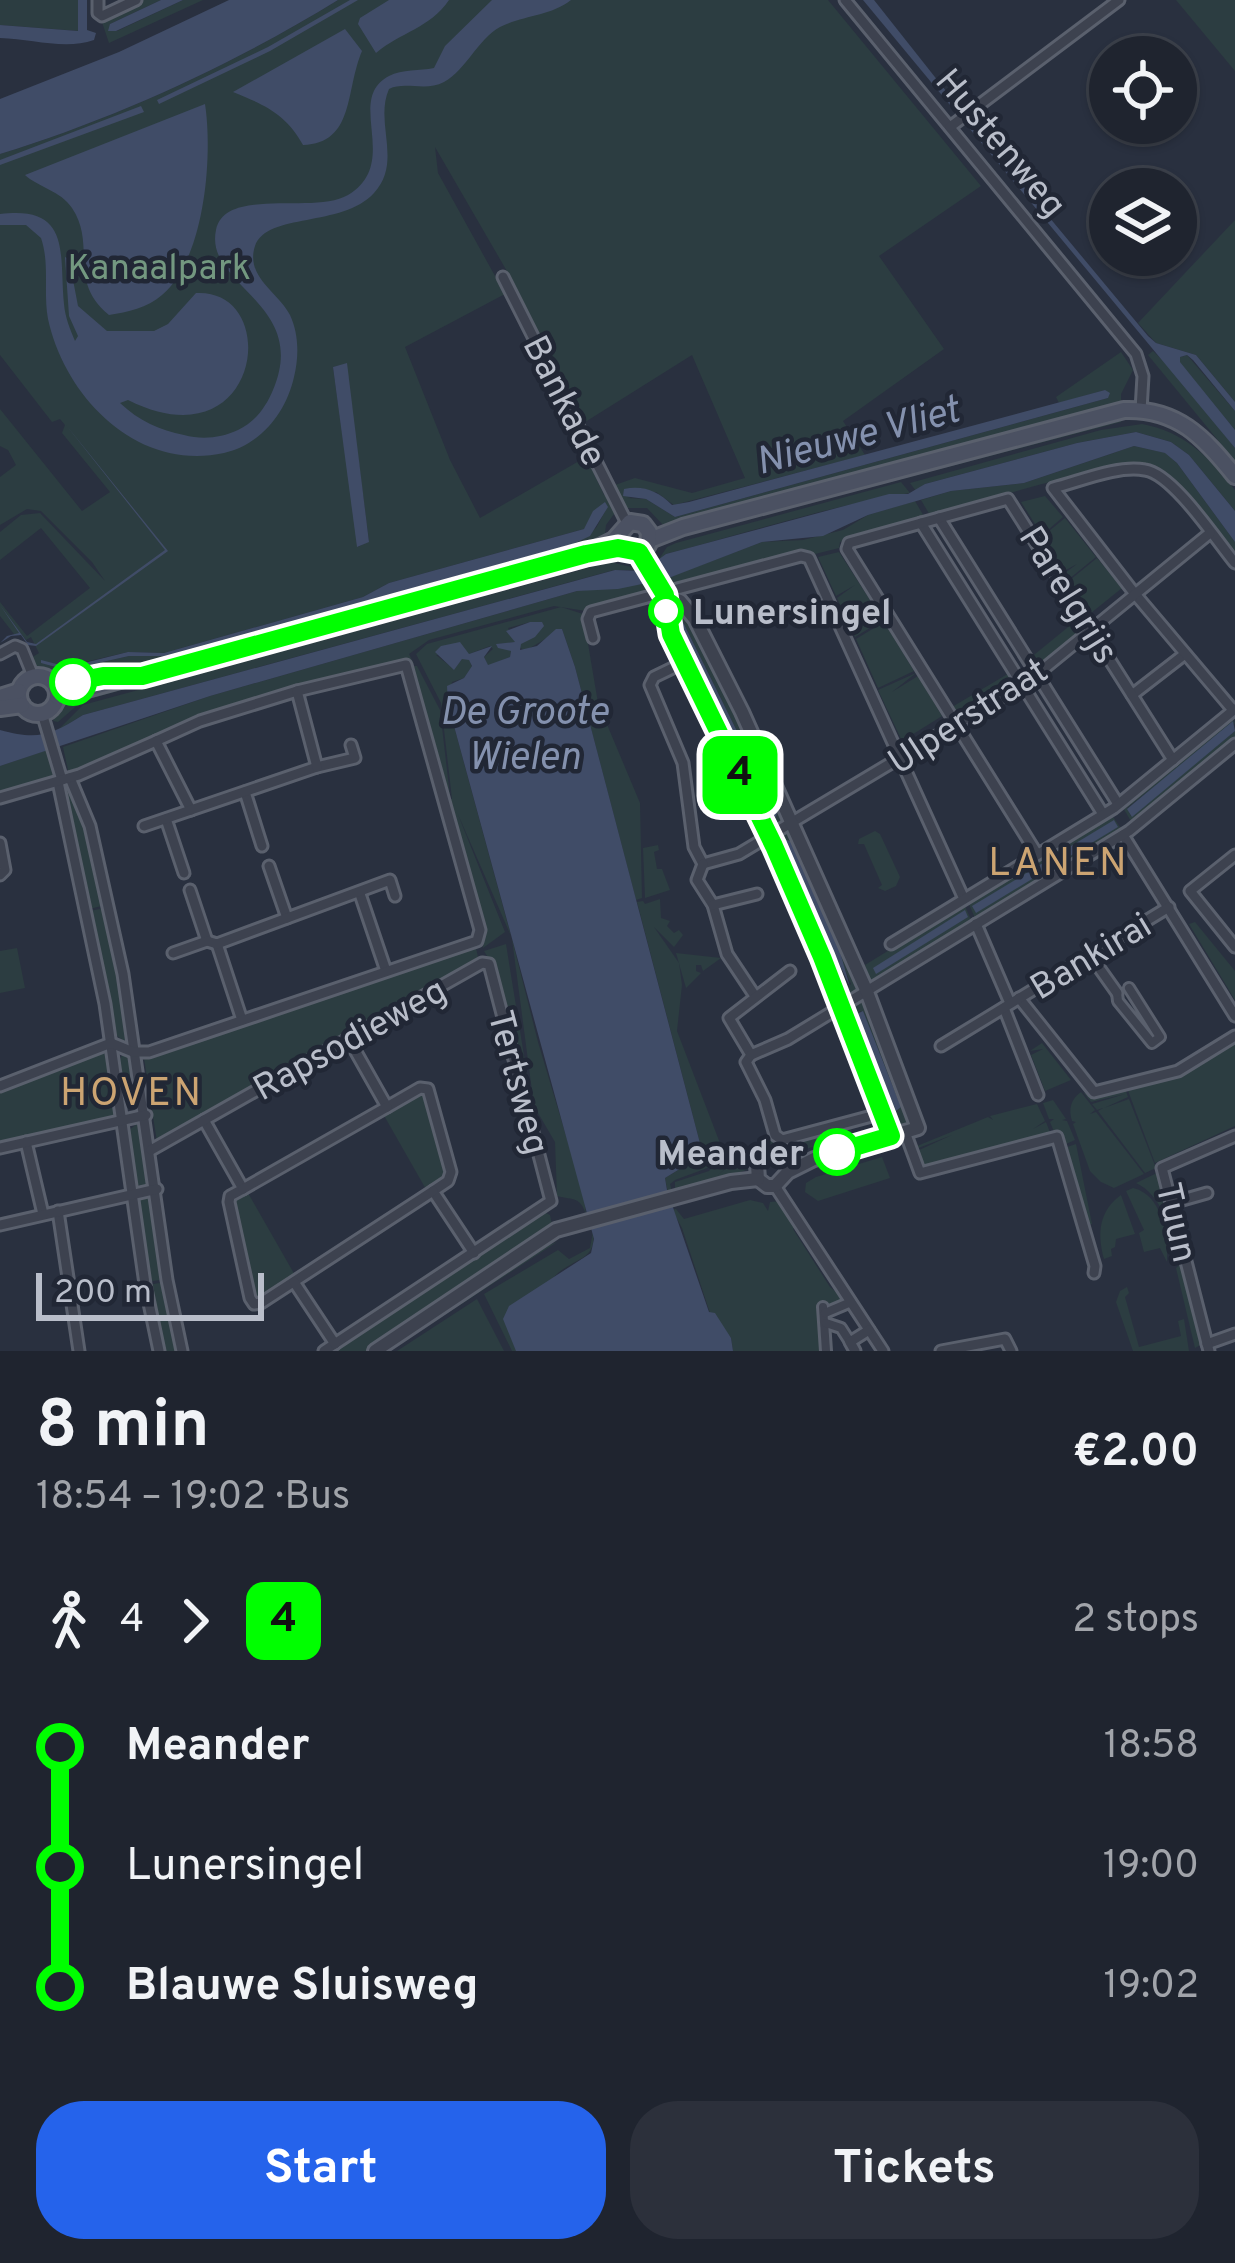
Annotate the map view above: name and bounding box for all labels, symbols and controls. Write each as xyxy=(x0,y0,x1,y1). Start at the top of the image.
map controls xyxy=(1089,36,1197,276)
button: locate xyxy=(1089,36,1197,144)
street label: Hustenweg xyxy=(923,61,1075,229)
button: layers xyxy=(1089,168,1197,276)
park label: Kanaalpark xyxy=(67,247,251,293)
street label: Bankade xyxy=(510,329,615,475)
water label: Nieuwe Vliet xyxy=(751,387,967,489)
street label: Parelgrijs xyxy=(1006,519,1127,674)
place label: Lunersingel xyxy=(693,592,891,638)
marker: Lunersingel xyxy=(650,595,682,627)
street label: Ulperstraat xyxy=(880,650,1058,787)
unlabelled marker xyxy=(51,660,95,704)
water label: De Groote Wielen xyxy=(440,690,609,784)
line badge: 4 xyxy=(701,736,779,814)
text: 4 xyxy=(727,748,754,801)
district label: LANEN xyxy=(988,841,1130,890)
street label: Bankirai xyxy=(1023,904,1161,1012)
street label: Rapsodieweg xyxy=(246,969,456,1114)
street label: Tertsweg xyxy=(475,1006,557,1160)
district label: HOVEN xyxy=(60,1071,204,1120)
marker: Meander xyxy=(815,1130,859,1174)
place label: Meander xyxy=(657,1133,804,1179)
street label: Tuun xyxy=(1143,1178,1206,1267)
scale bar xyxy=(36,1267,264,1320)
text: 200 m xyxy=(54,1273,152,1315)
text: 8 min xyxy=(36,1387,210,1470)
text: €2.00 xyxy=(1073,1425,1199,1482)
text: 18:54 – 19:02 · Bus xyxy=(36,1474,350,1523)
icon: walk xyxy=(36,1588,102,1654)
icon: forward xyxy=(162,1588,228,1654)
text: 4 xyxy=(270,1594,297,1647)
text: 4 xyxy=(120,1597,144,1646)
text: 2 stops xyxy=(1072,1597,1199,1646)
text: Meander xyxy=(126,1719,309,1776)
text: 18:58 xyxy=(1104,1723,1199,1772)
text: Lunersingel xyxy=(126,1839,364,1896)
text: 19:00 xyxy=(1103,1843,1199,1892)
text: Blauwe Sluisweg xyxy=(126,1959,478,2016)
text: 19:02 xyxy=(1103,1963,1199,2012)
button: Start xyxy=(36,2101,606,2239)
button: Tickets xyxy=(630,2101,1199,2239)

